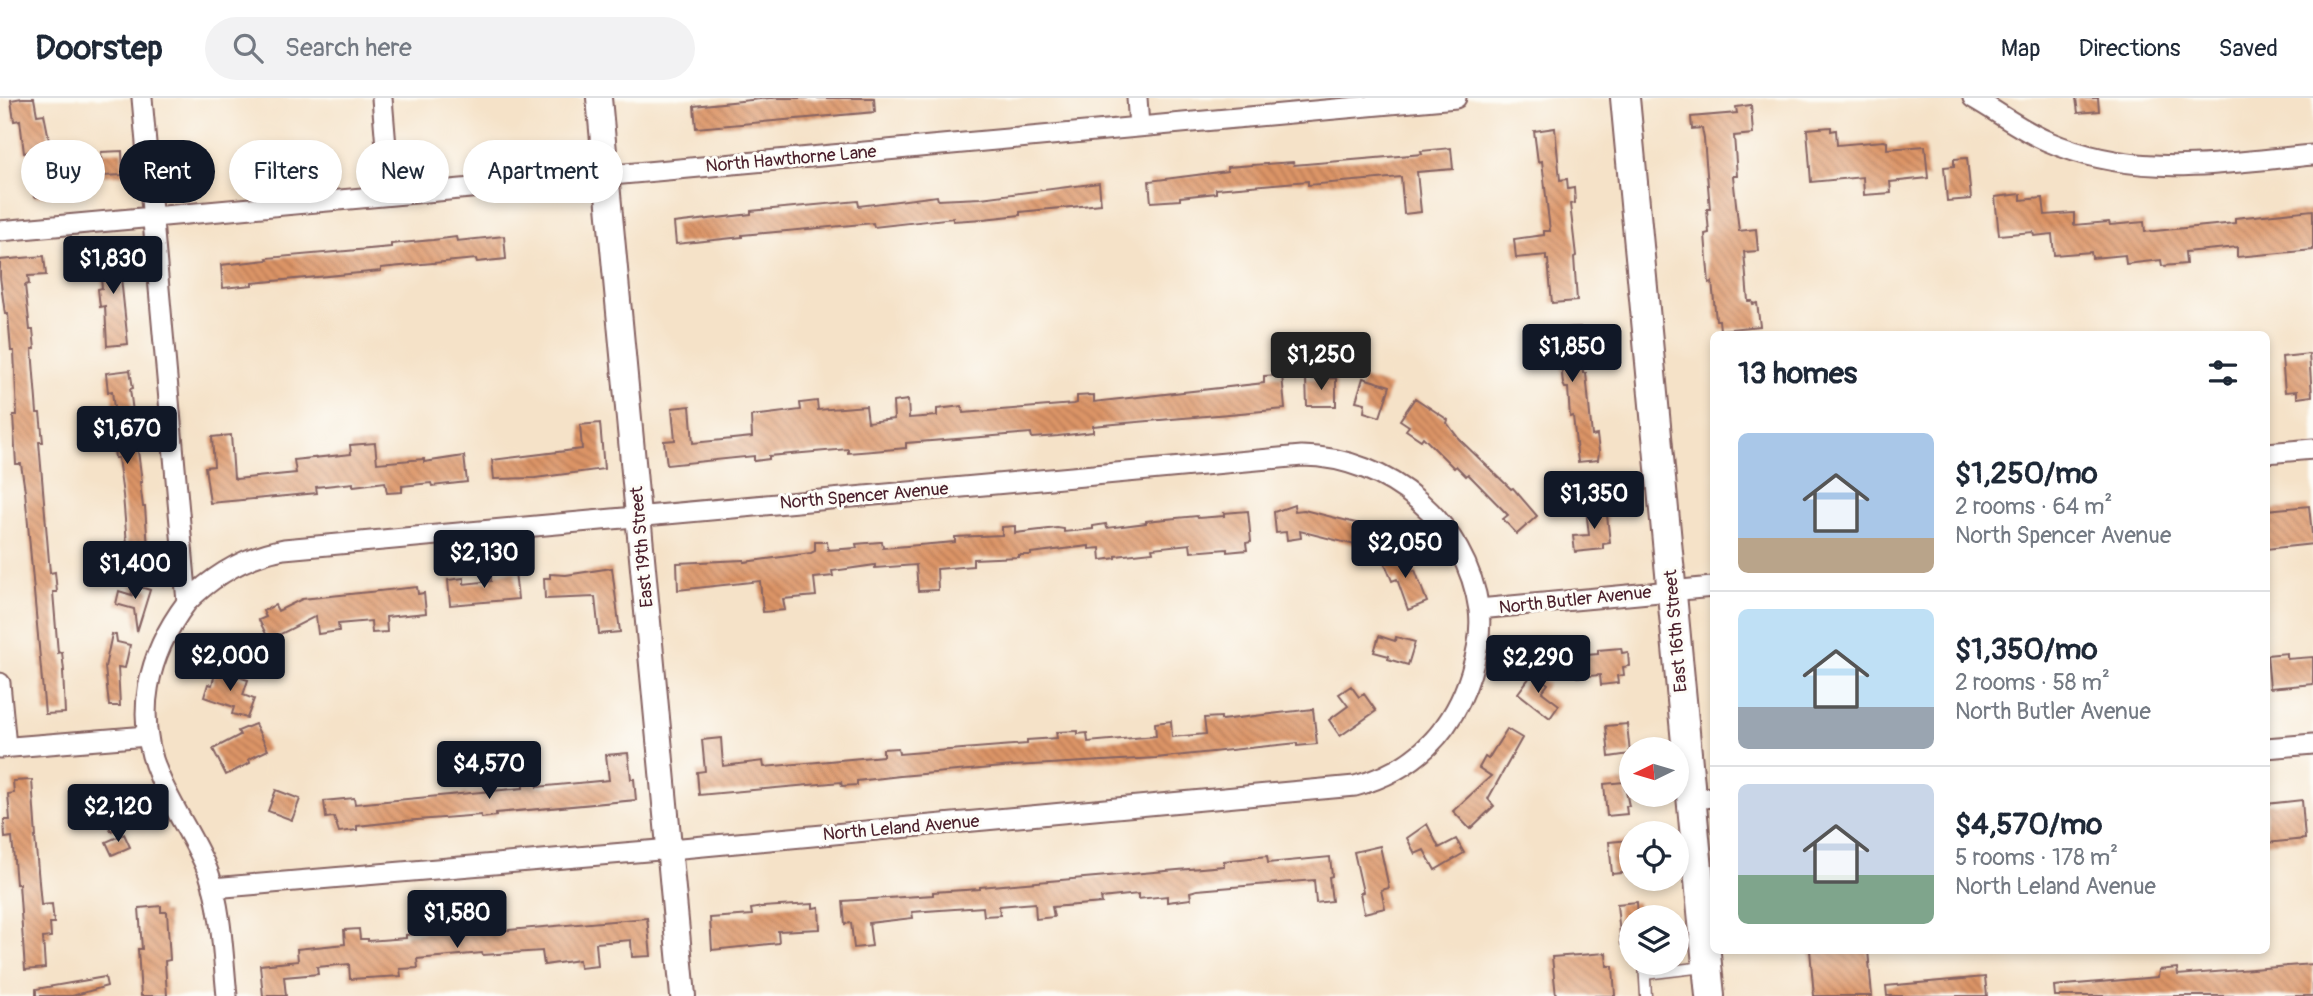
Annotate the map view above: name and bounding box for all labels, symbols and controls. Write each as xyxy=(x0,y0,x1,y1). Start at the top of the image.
search box xyxy=(205,17,695,80)
text: Doorstep xyxy=(35,28,163,69)
icon: search xyxy=(229,29,267,67)
text: Search here xyxy=(285,32,412,64)
text: Map xyxy=(2001,34,2041,63)
text: Directions xyxy=(2079,34,2180,63)
text: Saved xyxy=(2218,34,2278,63)
chip: Buy xyxy=(21,140,105,203)
chip: Rent xyxy=(119,140,215,203)
chip: Filters xyxy=(229,140,342,203)
chip: New xyxy=(356,140,449,203)
chip: Apartment xyxy=(463,140,623,203)
street label: North Hawthorne Lane xyxy=(705,140,878,178)
pin: $1,830 xyxy=(56,236,170,296)
text: $1,830 xyxy=(79,244,147,273)
pin: $1,850 xyxy=(1515,324,1629,384)
pin: $1,250 xyxy=(1264,332,1378,392)
text: $1,850 xyxy=(1538,332,1606,361)
text: $1,250 xyxy=(1287,340,1355,369)
icon: filters xyxy=(2204,354,2242,392)
text: 13 homes xyxy=(1738,355,1857,392)
pin: $1,670 xyxy=(70,406,184,466)
text: $1,670 xyxy=(93,414,161,443)
text: $1,250/mo xyxy=(1955,455,2098,492)
icon: home xyxy=(1794,461,1878,545)
pin: $1,350 xyxy=(1537,472,1651,531)
street label: North Spencer Avenue xyxy=(779,477,949,515)
text: $1,350 xyxy=(1560,479,1628,508)
street label: East 19th Street xyxy=(625,485,659,609)
text: 2 rooms · 64 m² xyxy=(1955,492,2112,521)
pin: $2,050 xyxy=(1348,520,1462,580)
text: North Spencer Avenue xyxy=(1955,521,2171,550)
text: $2,050 xyxy=(1367,528,1443,557)
pin: $2,130 xyxy=(427,531,541,590)
text: $2,130 xyxy=(450,538,518,567)
pin: $1,400 xyxy=(78,542,192,601)
text: $1,400 xyxy=(99,549,171,578)
street label: East 16th Street xyxy=(1659,568,1693,693)
street label: North Butler Avenue xyxy=(1498,581,1652,619)
text: $1,350/mo xyxy=(1955,631,2098,668)
pin: $2,000 xyxy=(173,634,287,693)
pin: $2,290 xyxy=(1481,636,1595,695)
icon: home xyxy=(1794,637,1878,721)
text: $2,000 xyxy=(191,641,269,670)
text: $2,290 xyxy=(1502,643,1574,672)
text: 2 rooms · 58 m² xyxy=(1955,668,2110,697)
text: North Butler Avenue xyxy=(1955,697,2151,726)
north arrow xyxy=(1619,737,1689,807)
map controls xyxy=(1619,737,1689,975)
pin: $4,570 xyxy=(432,742,546,801)
text: $4,570 xyxy=(453,749,525,778)
pin: $2,120 xyxy=(61,784,175,844)
text: $2,120 xyxy=(84,792,152,821)
text: $4,570/mo xyxy=(1955,806,2102,843)
street label: North Leland Avenue xyxy=(822,810,980,846)
icon: home xyxy=(1794,812,1878,896)
button: locate xyxy=(1619,821,1689,891)
text: 5 rooms · 178 m² xyxy=(1955,843,2118,872)
text: North Leland Avenue xyxy=(1955,872,2156,901)
pin: $1,580 xyxy=(400,890,514,950)
text: $1,580 xyxy=(423,898,491,927)
button: layers xyxy=(1619,905,1689,975)

